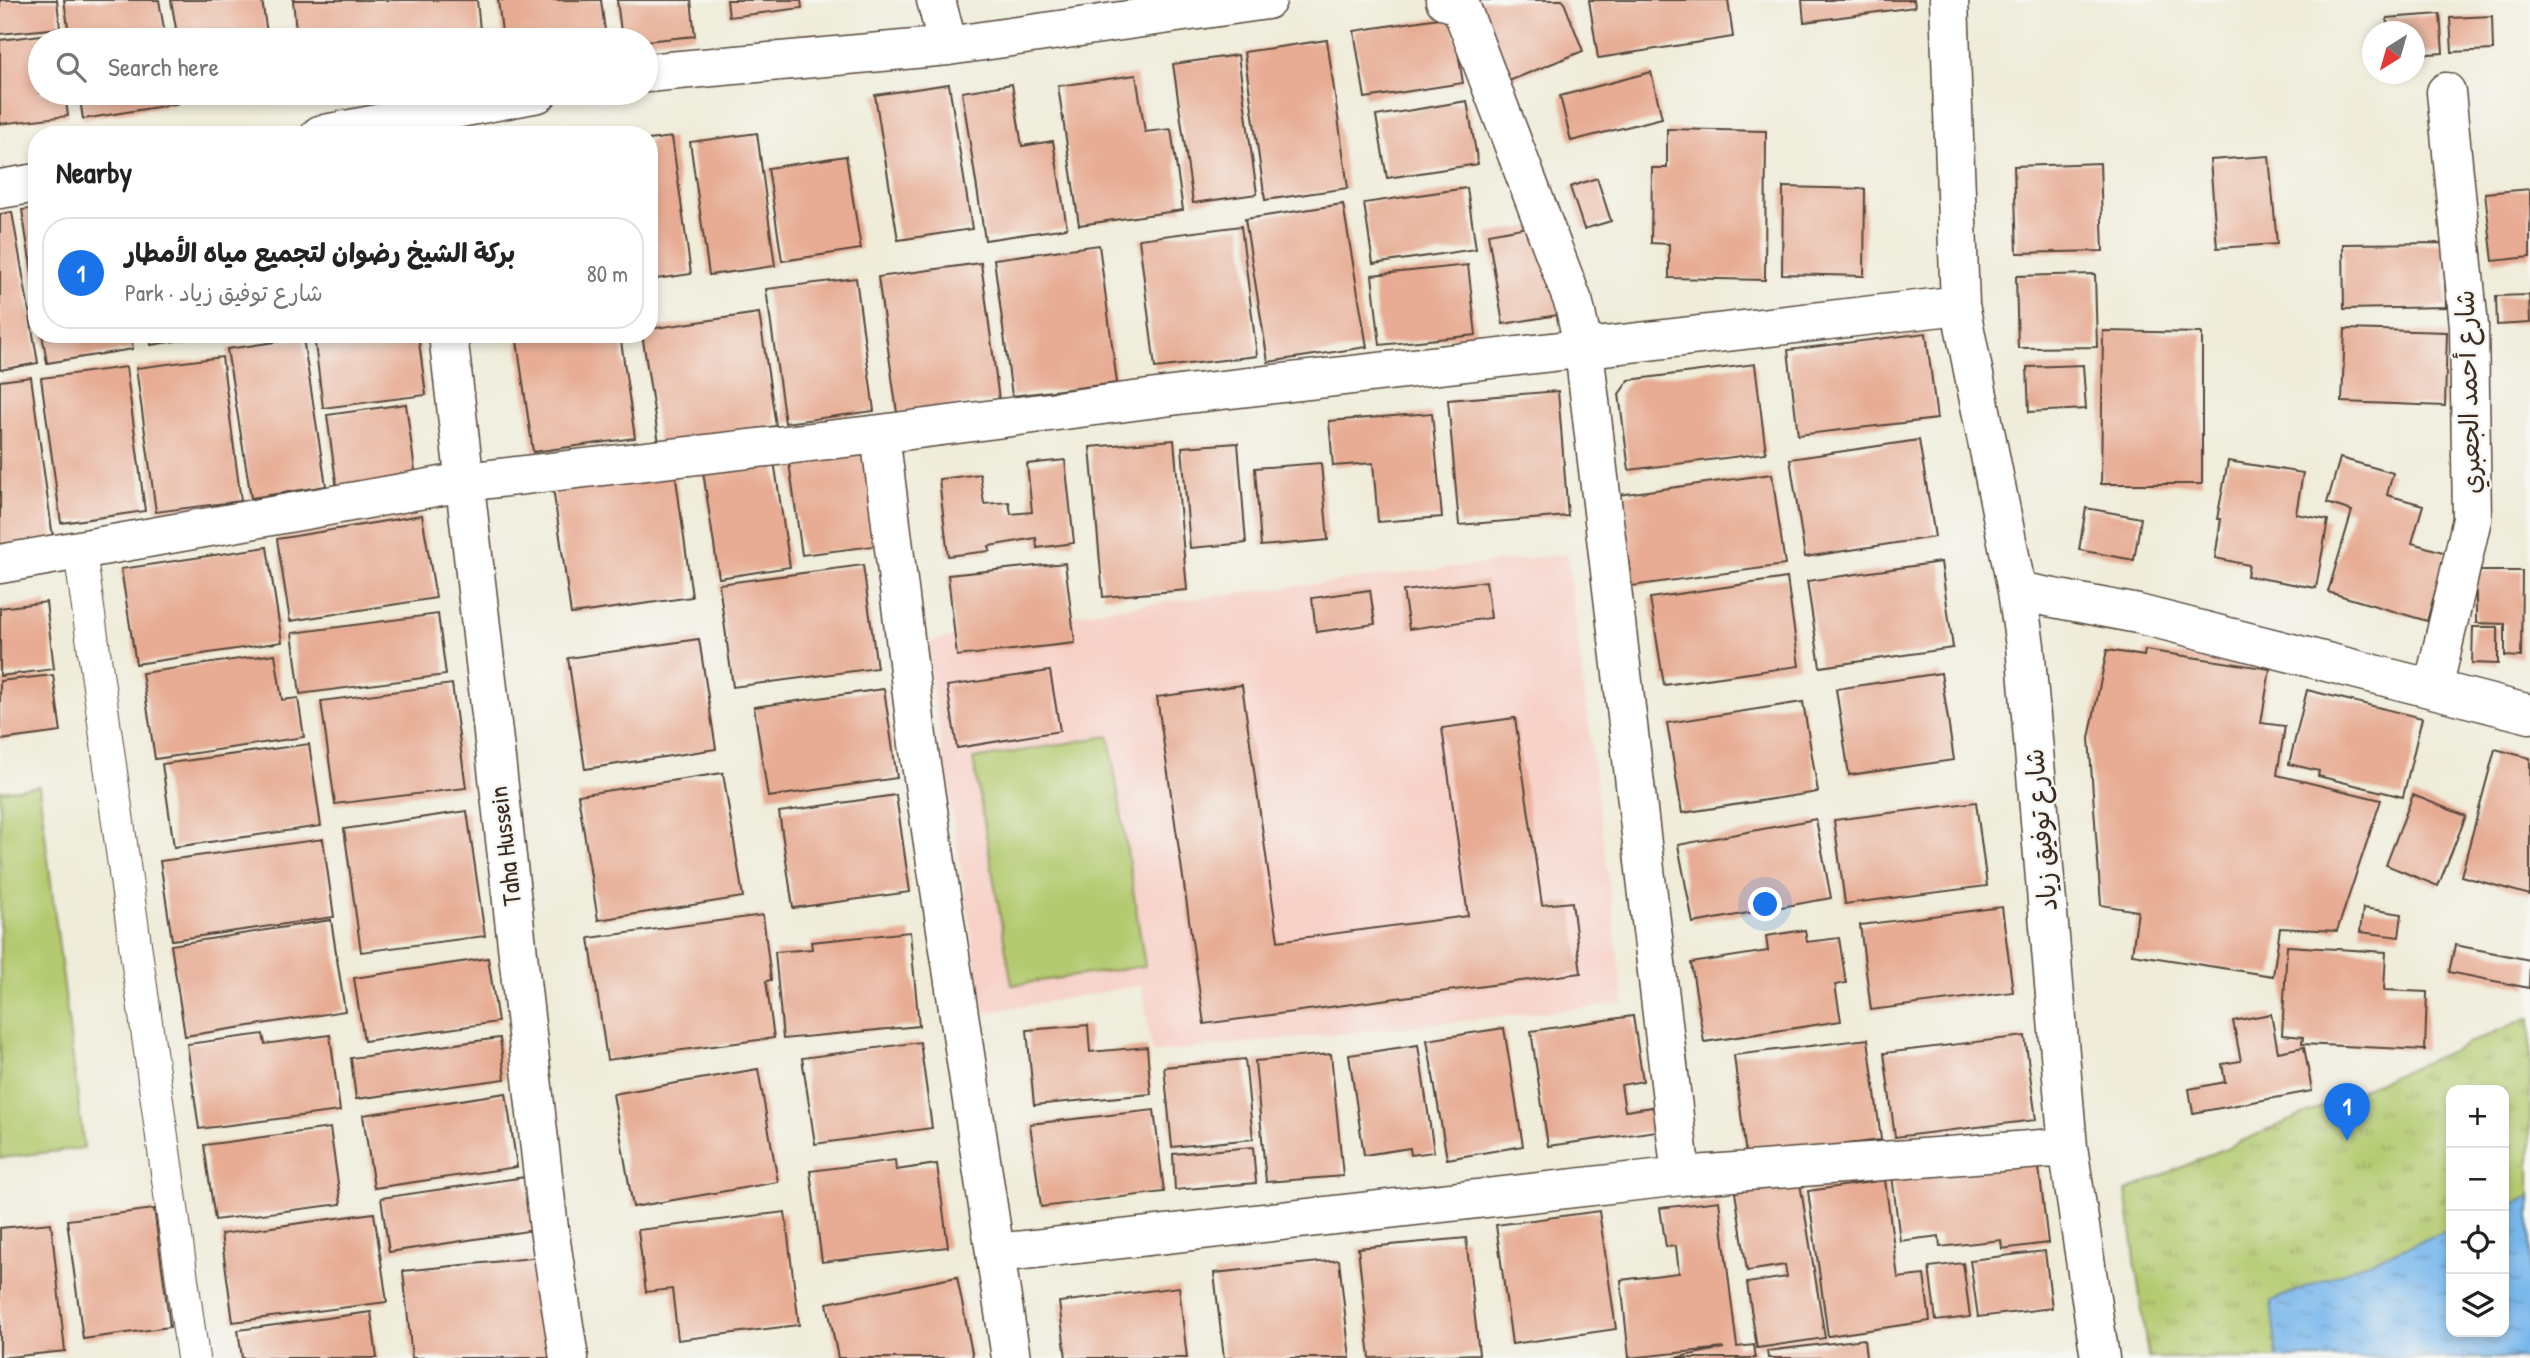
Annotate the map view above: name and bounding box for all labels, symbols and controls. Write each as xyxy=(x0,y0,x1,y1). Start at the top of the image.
north arrow xyxy=(2362,21,2425,84)
search box xyxy=(28,28,658,105)
icon: search xyxy=(52,48,90,86)
text: Search here xyxy=(108,49,219,84)
text: Nearby xyxy=(56,152,132,192)
text: بركة الشيخ رضوان لتجميع مياه الأمطار xyxy=(125,235,515,270)
text: 1 xyxy=(77,258,85,289)
text: 80 m xyxy=(587,258,628,289)
text: Park · شارع توفيق زياد xyxy=(125,277,323,308)
street label: شارع أحمد الجعبري xyxy=(2446,289,2491,495)
street label: شارع توفيق زياد xyxy=(2016,747,2066,913)
street label: Taha Hussein xyxy=(480,784,529,908)
your location xyxy=(1748,887,1782,921)
pin: 1 xyxy=(2324,1083,2370,1141)
map controls xyxy=(2446,1085,2509,1337)
button: + xyxy=(2446,1085,2509,1148)
button: − xyxy=(2446,1148,2509,1211)
button: locate xyxy=(2446,1211,2509,1274)
button: layers xyxy=(2446,1274,2509,1337)

